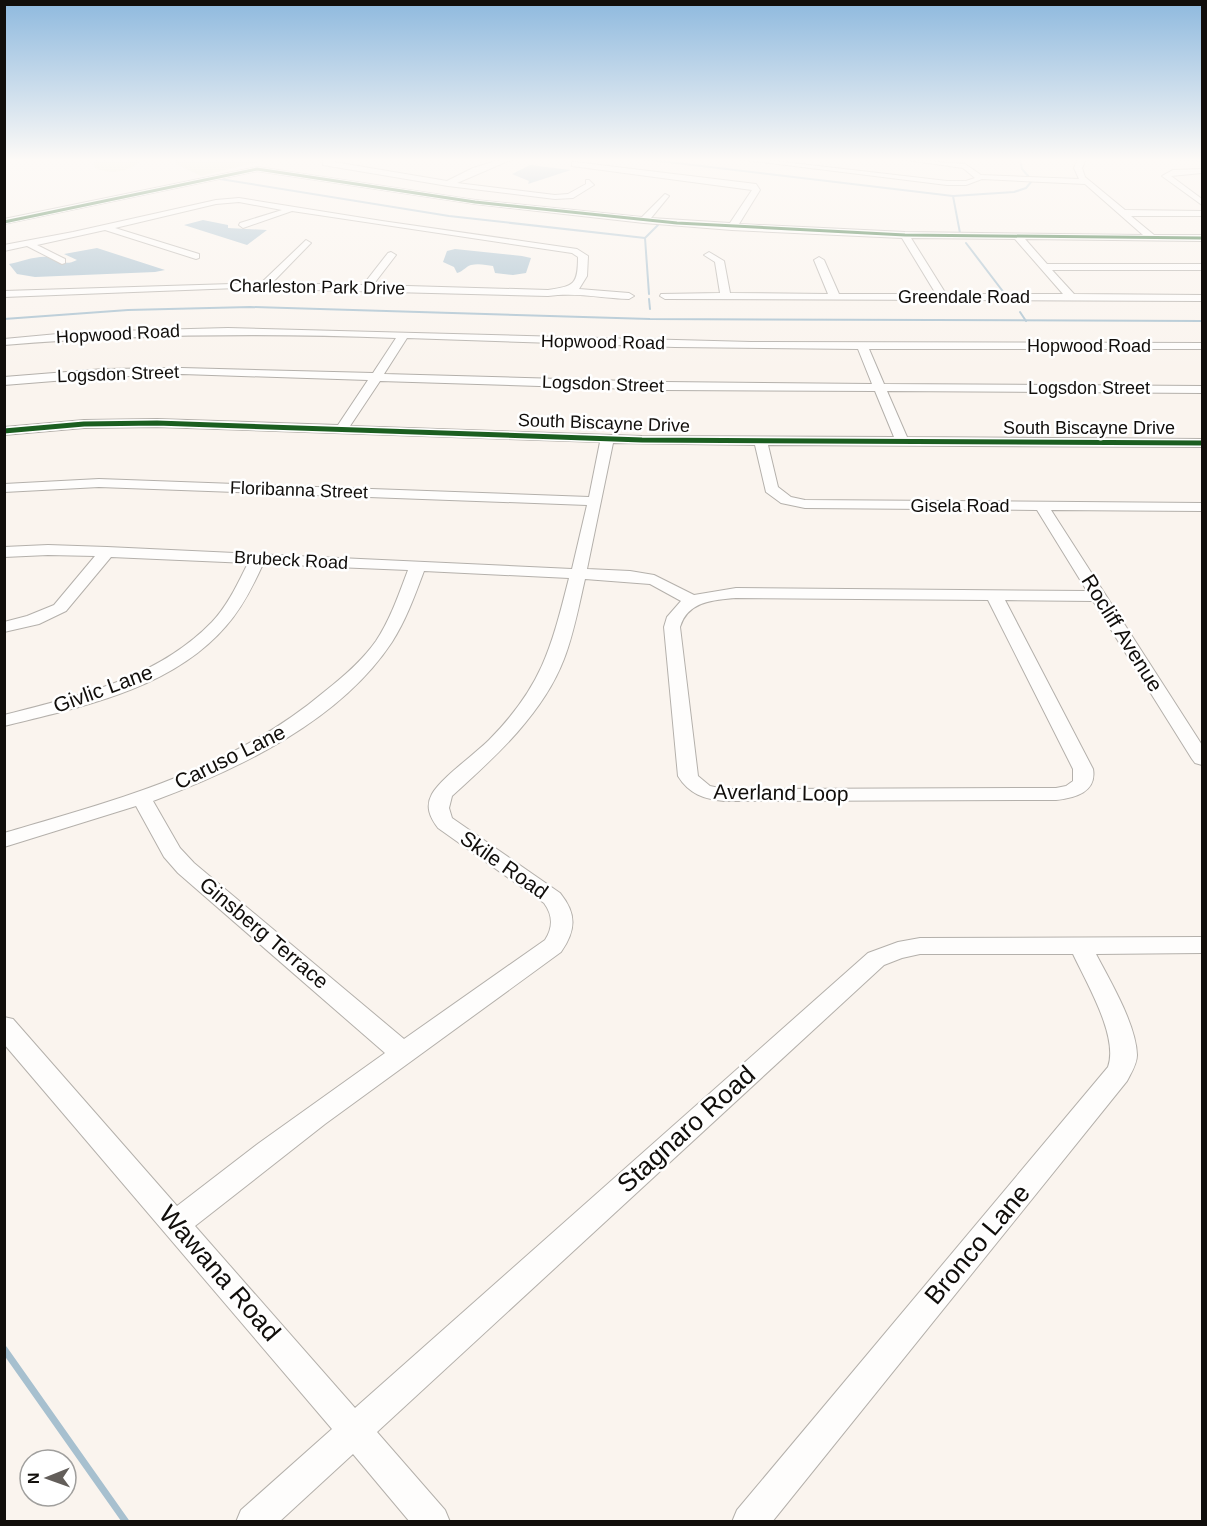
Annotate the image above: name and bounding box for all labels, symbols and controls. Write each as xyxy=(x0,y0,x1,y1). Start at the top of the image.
street label: Charleston Park Drive xyxy=(229,275,405,299)
street label: Greendale Road xyxy=(898,287,1030,307)
street label: Hopwood Road xyxy=(56,321,180,347)
street label: Hopwood Road xyxy=(541,331,665,353)
street label: Hopwood Road xyxy=(1027,336,1151,356)
street label: Logsdon Street xyxy=(57,362,179,386)
street label: Logsdon Street xyxy=(542,372,664,396)
street label: Logsdon Street xyxy=(1028,378,1150,398)
street label: South Biscayne Drive xyxy=(518,410,690,436)
street label: South Biscayne Drive xyxy=(1003,418,1175,438)
street label: Floribanna Street xyxy=(230,478,368,502)
street label: Gisela Road xyxy=(910,496,1010,516)
street label: Brubeck Road xyxy=(234,547,348,573)
street label: Rocliff Avenue xyxy=(1077,570,1168,695)
street label: Givlic Lane xyxy=(50,660,156,717)
street label: Caruso Lane xyxy=(171,720,289,793)
street label: Averland Loop xyxy=(713,780,849,805)
street label: Skile Road xyxy=(456,826,552,903)
street label: Ginsberg Terrace xyxy=(195,872,333,993)
street label: Stagnaro Road xyxy=(611,1059,761,1199)
street label: Bronco Lane xyxy=(918,1178,1036,1310)
street label: Wawana Road xyxy=(153,1199,287,1347)
north arrow xyxy=(18,1448,78,1508)
text: N xyxy=(25,1472,42,1484)

